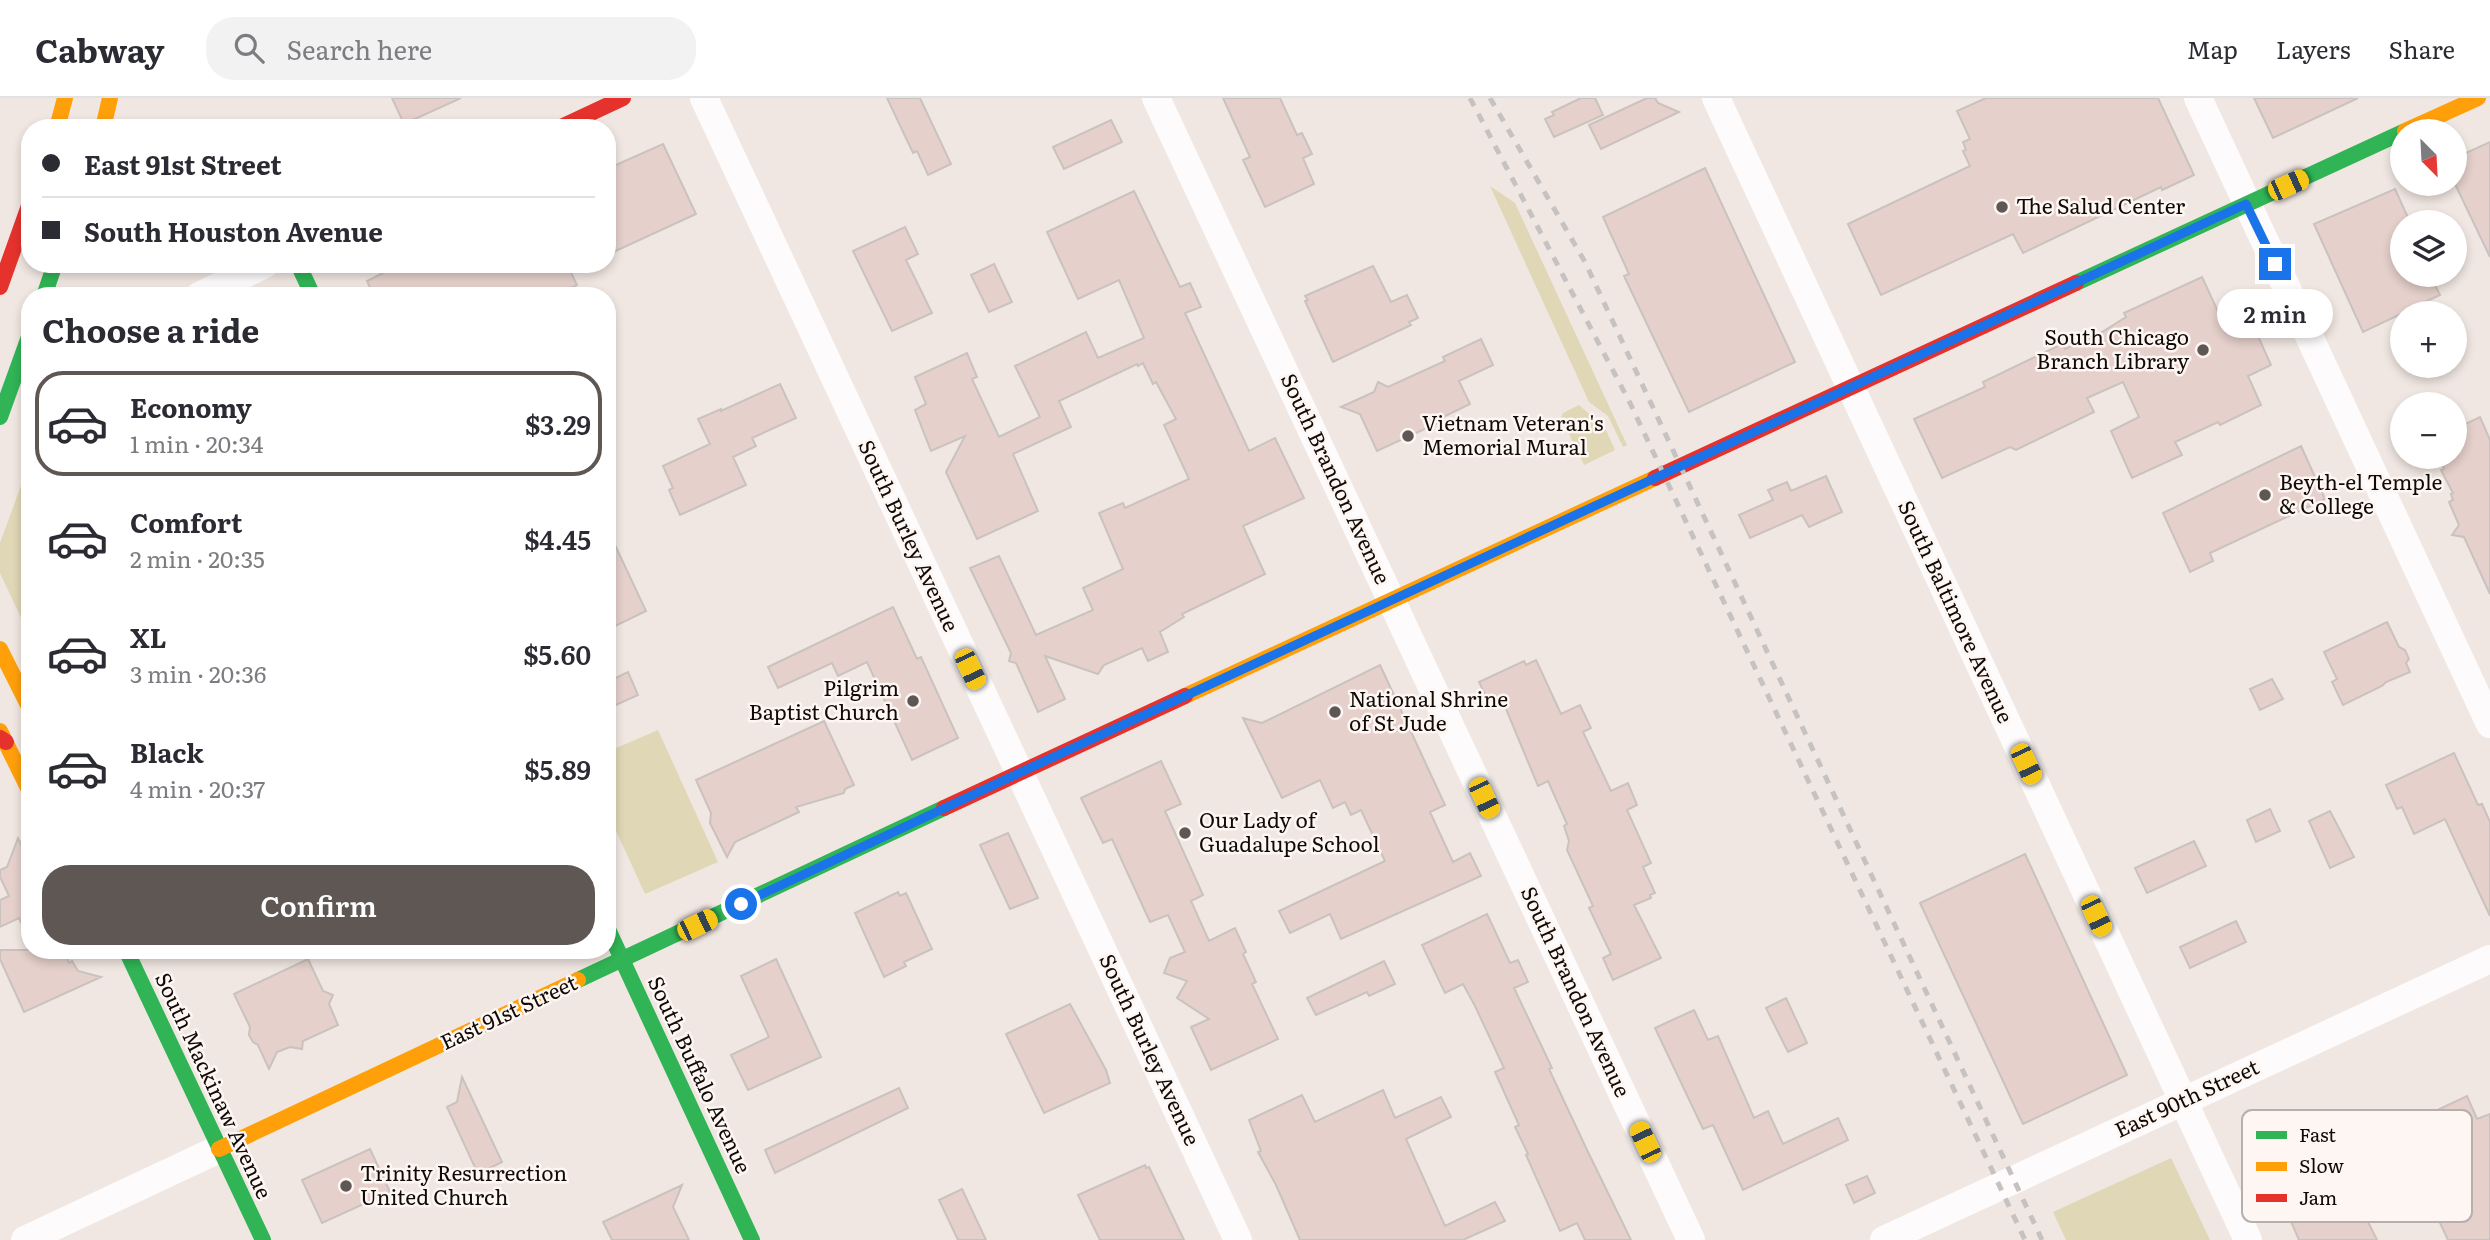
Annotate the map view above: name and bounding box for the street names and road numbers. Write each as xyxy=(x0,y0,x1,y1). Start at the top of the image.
street label: South Brandon Avenue xyxy=(1275,367,1400,588)
street label: South Burley Avenue xyxy=(852,434,968,636)
street label: South Baltimore Avenue xyxy=(1892,495,2023,727)
street label: South Brandon Avenue xyxy=(1515,880,1640,1101)
street label: South Burley Avenue xyxy=(1093,948,1209,1150)
street label: East 91st Street xyxy=(434,965,582,1056)
street label: South Mackinaw Avenue xyxy=(149,967,281,1203)
street label: South Buffalo Avenue xyxy=(642,970,761,1178)
street label: East 90th Street xyxy=(2109,1049,2264,1144)

